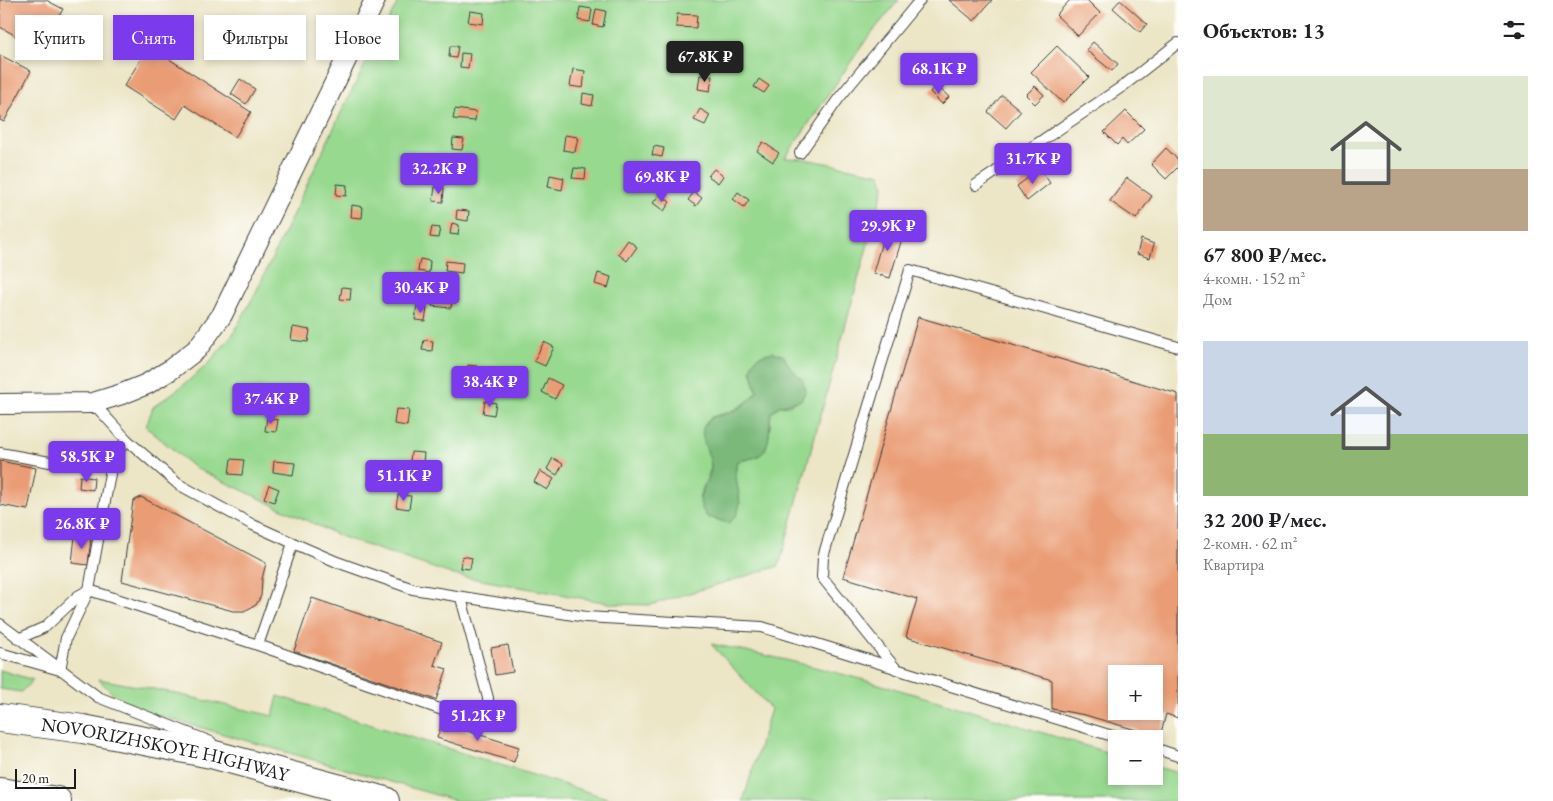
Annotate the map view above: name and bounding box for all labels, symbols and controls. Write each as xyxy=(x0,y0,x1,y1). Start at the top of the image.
chip: Купить xyxy=(15,15,103,60)
chip: Снять xyxy=(113,15,194,60)
chip: Фильтры xyxy=(204,15,306,60)
chip: Новое xyxy=(316,15,399,60)
icon: filters xyxy=(1500,16,1528,44)
text: Объектов: 13 xyxy=(1203,17,1325,44)
pin: 67.8K ₽ xyxy=(659,41,751,83)
text: 67.8K ₽ xyxy=(677,46,733,67)
pin: 68.1K ₽ xyxy=(893,52,985,95)
text: 68.1K ₽ xyxy=(911,58,967,79)
icon: home xyxy=(1321,108,1411,198)
pin: 31.7K ₽ xyxy=(987,142,1079,185)
text: 31.7K ₽ xyxy=(1005,148,1061,169)
pin: 32.2K ₽ xyxy=(393,152,485,195)
text: 32.2K ₽ xyxy=(411,158,467,179)
pin: 69.8K ₽ xyxy=(616,160,708,203)
text: 69.8K ₽ xyxy=(634,166,690,187)
pin: 29.9K ₽ xyxy=(842,210,934,252)
text: 29.9K ₽ xyxy=(860,215,916,236)
text: 67 800 ₽/мес. xyxy=(1203,241,1327,268)
text: 4-комн. · 152 m² xyxy=(1203,268,1305,289)
pin: 30.4K ₽ xyxy=(375,272,467,314)
text: 30.4K ₽ xyxy=(393,277,449,298)
text: Дом xyxy=(1203,289,1232,310)
pin: 38.4K ₽ xyxy=(444,366,536,408)
text: 38.4K ₽ xyxy=(462,371,518,392)
icon: home xyxy=(1321,373,1411,463)
pin: 37.4K ₽ xyxy=(225,382,317,425)
text: 37.4K ₽ xyxy=(243,388,299,409)
pin: 58.5K ₽ xyxy=(41,440,133,483)
text: 58.5K ₽ xyxy=(59,446,115,467)
pin: 51.1K ₽ xyxy=(358,460,450,502)
text: 51.1K ₽ xyxy=(376,465,432,486)
text: 32 200 ₽/мес. xyxy=(1203,506,1327,533)
pin: 26.8K ₽ xyxy=(36,508,128,550)
text: 26.8K ₽ xyxy=(54,513,110,534)
text: 2-комн. · 62 m² xyxy=(1203,533,1298,554)
text: Квартира xyxy=(1203,554,1264,575)
map controls xyxy=(1108,665,1163,785)
button: + xyxy=(1108,665,1163,720)
pin: 51.2K ₽ xyxy=(432,700,524,742)
text: 51.2K ₽ xyxy=(450,705,506,726)
street label: NOVORIZHSKOYE HIGHWAY xyxy=(40,711,293,787)
button: − xyxy=(1108,730,1163,785)
scale bar xyxy=(15,766,76,789)
text: 20 m xyxy=(22,769,49,787)

